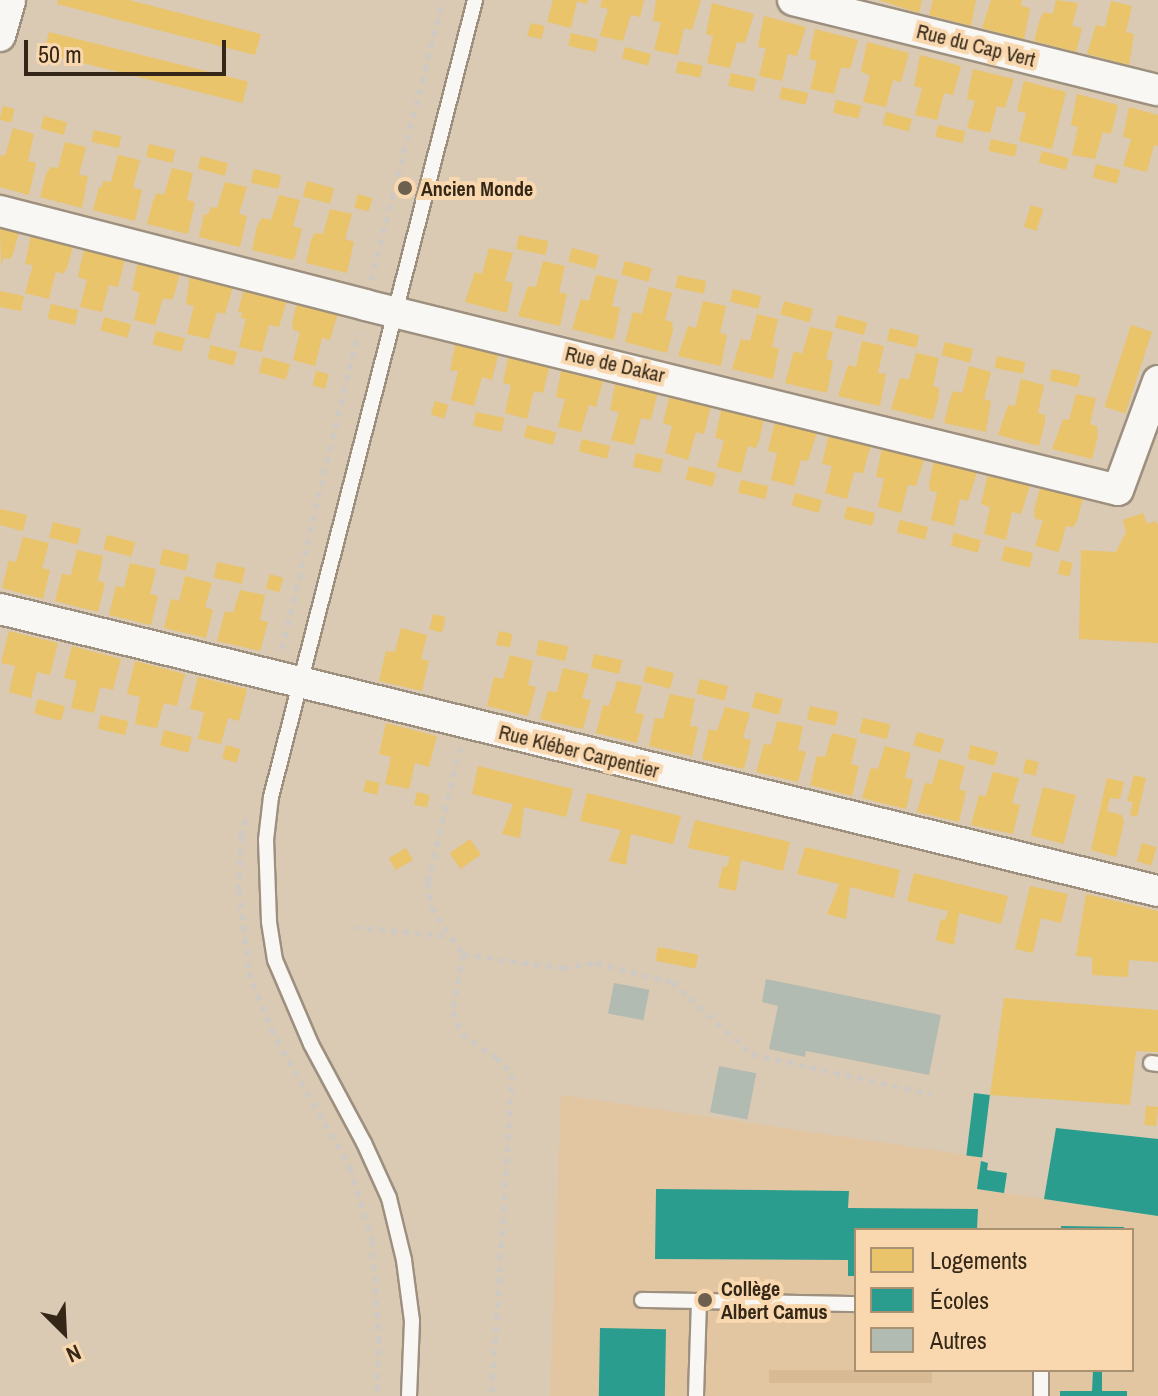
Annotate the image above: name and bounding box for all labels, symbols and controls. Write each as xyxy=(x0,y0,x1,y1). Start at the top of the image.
street label: Rue du Cap Vert xyxy=(914,19,1038,71)
scale bar xyxy=(28,24,230,74)
text: 50 m xyxy=(38,38,82,70)
place label: Ancien Monde xyxy=(421,176,533,200)
marker: Ancien Monde xyxy=(396,179,414,197)
street label: Rue de Dakar xyxy=(563,341,667,387)
street label: Rue Kléber Carpentier xyxy=(496,720,662,782)
legend xyxy=(854,1228,1134,1372)
text: Logements xyxy=(930,1244,1027,1276)
place label: Collège Albert Camus xyxy=(721,1276,828,1323)
text: Écoles xyxy=(930,1284,989,1316)
marker: Collège Albert Camus xyxy=(696,1291,714,1309)
north arrow xyxy=(24,1292,104,1372)
text: Autres xyxy=(930,1324,987,1356)
text: N xyxy=(62,1338,86,1370)

